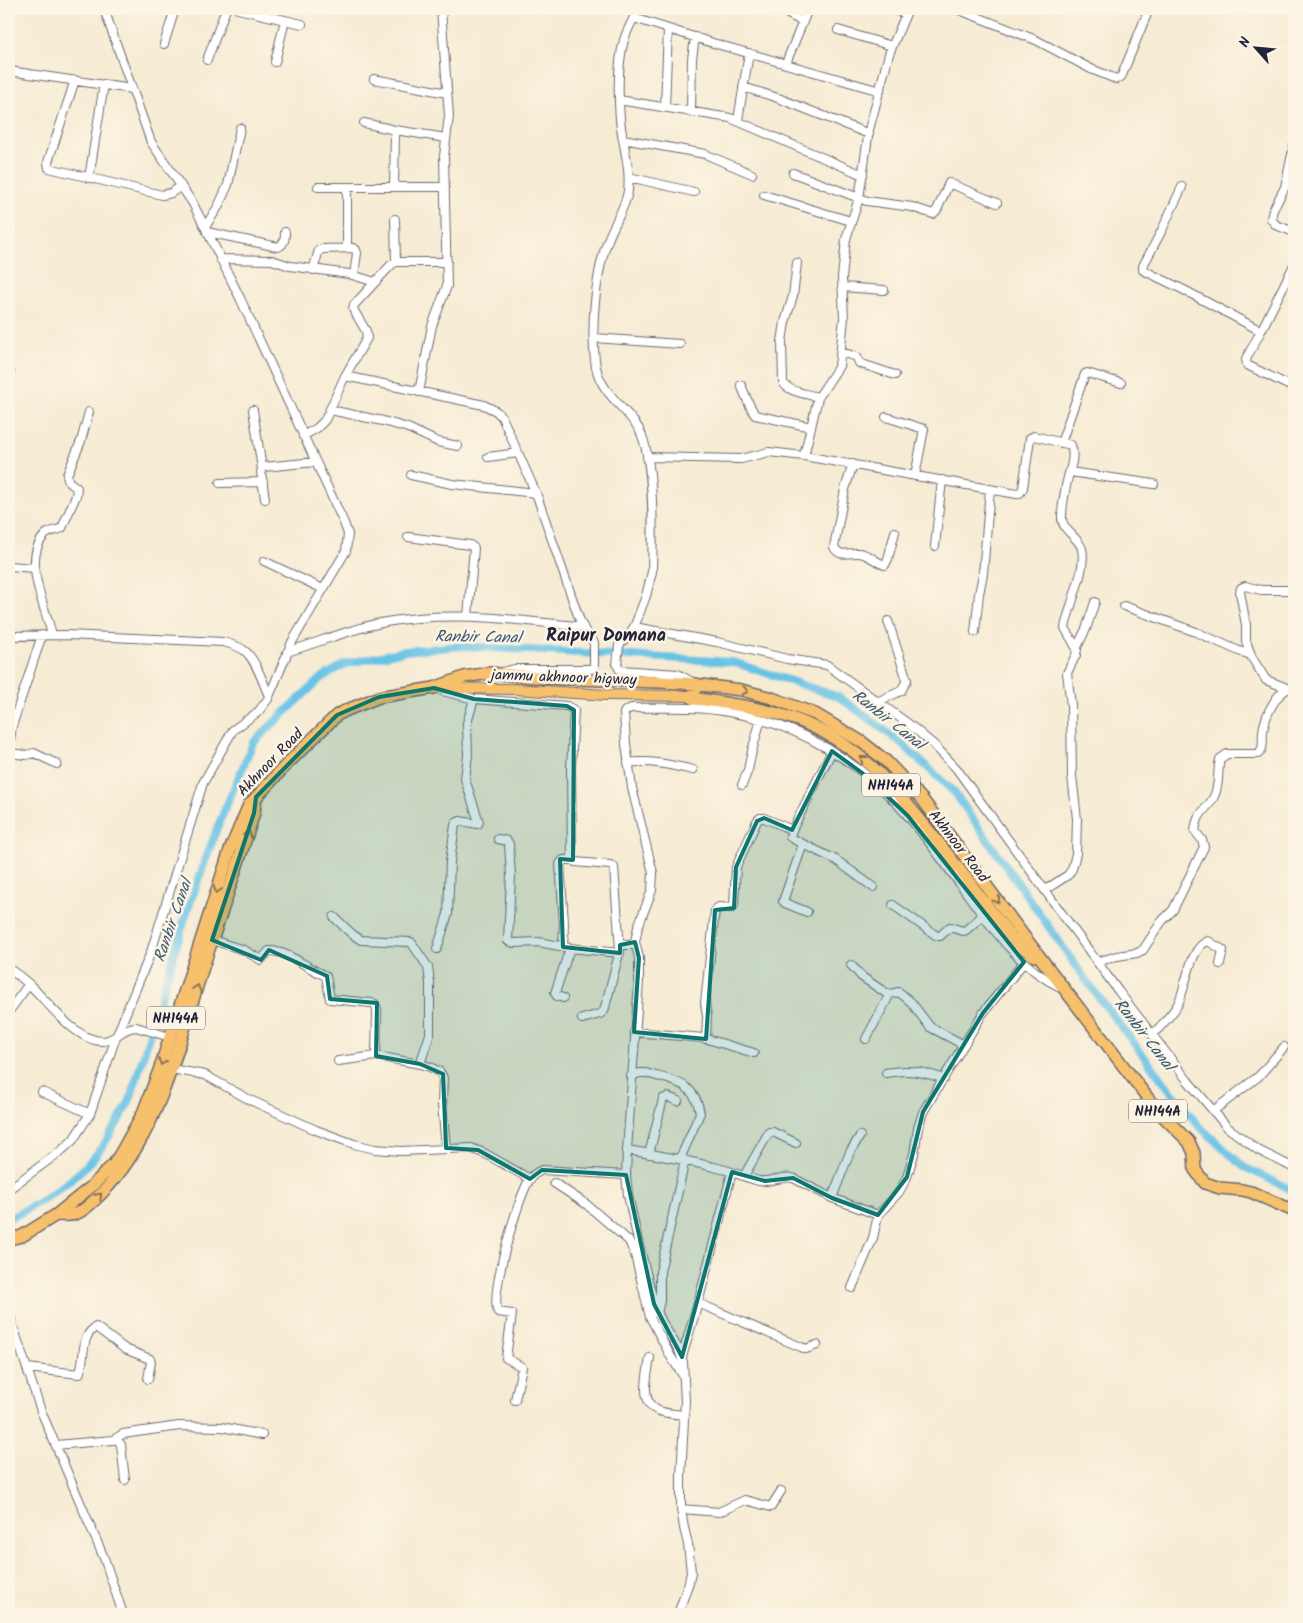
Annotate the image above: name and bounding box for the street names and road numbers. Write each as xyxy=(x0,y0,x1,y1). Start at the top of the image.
street label: jammu akhnoor higway xyxy=(487,663,638,693)
street label: Akhnoor Road xyxy=(232,723,310,802)
road number: NH144A xyxy=(862,774,920,796)
street label: Akhnoor Road xyxy=(922,805,995,889)
road number: NH144A xyxy=(147,1006,205,1030)
road number: NH144A xyxy=(1129,1100,1187,1122)

